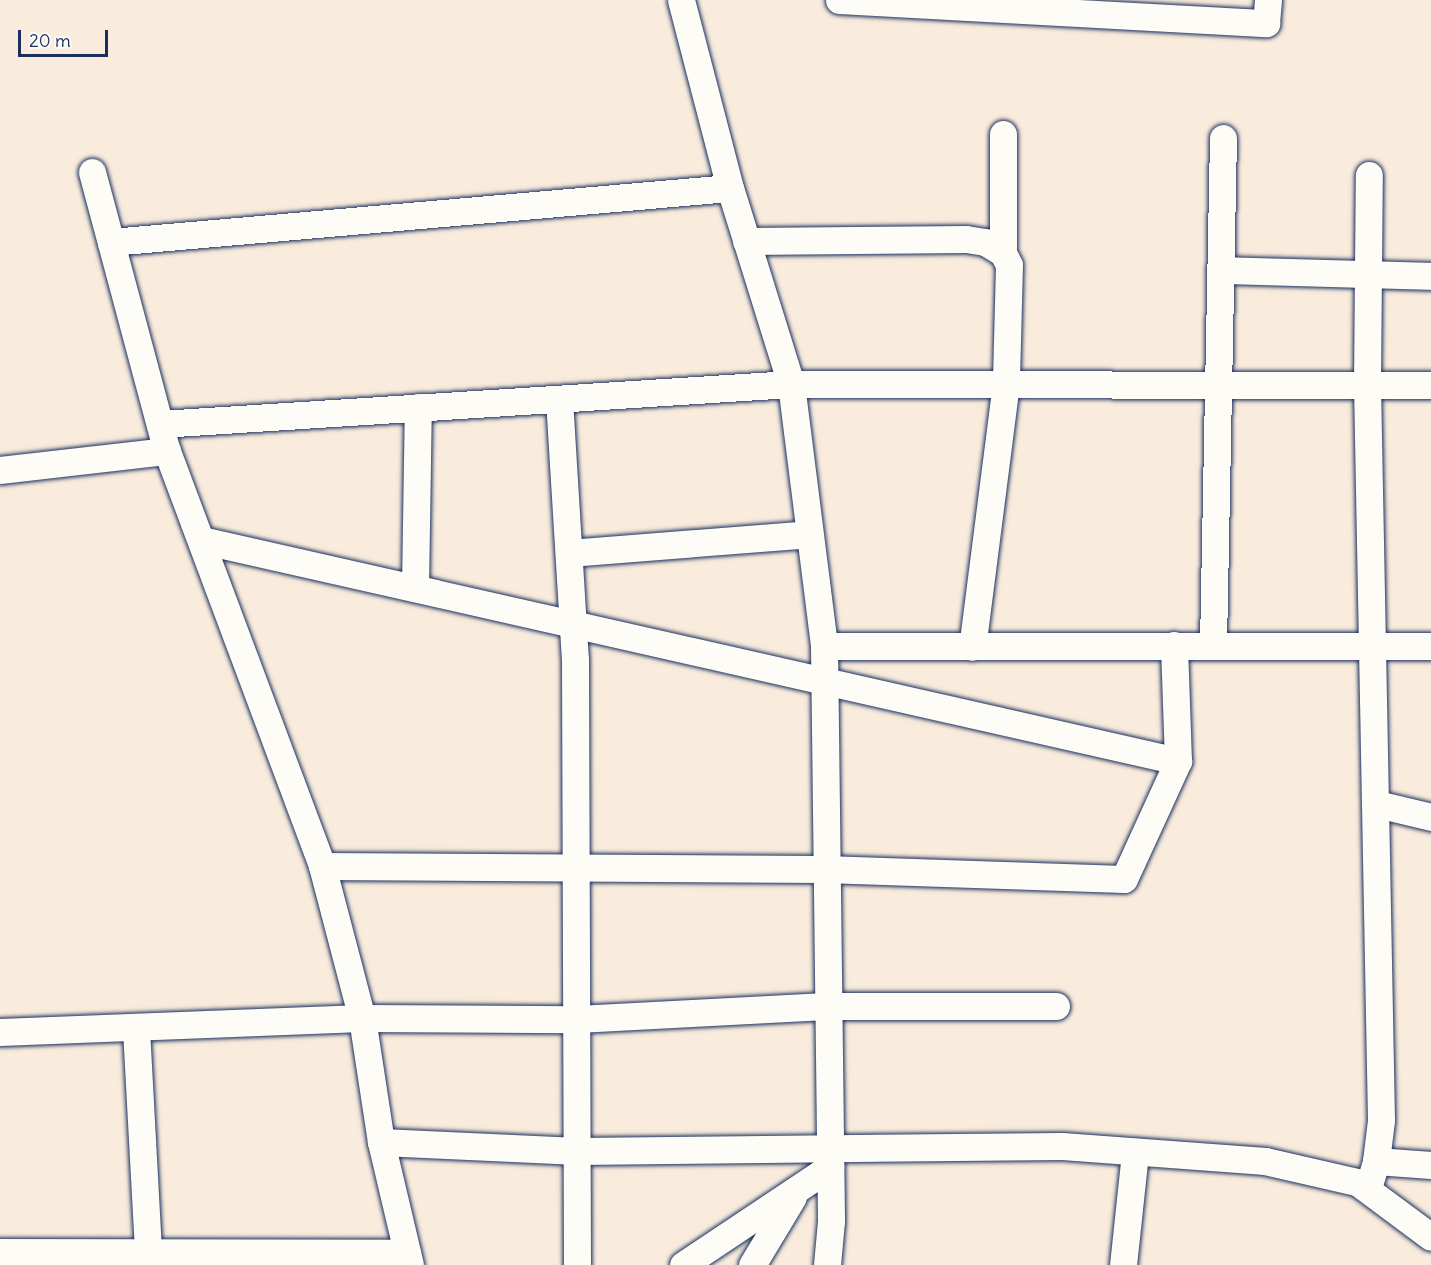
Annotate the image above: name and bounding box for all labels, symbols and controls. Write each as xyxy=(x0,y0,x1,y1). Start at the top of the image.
scale bar xyxy=(21,18,111,56)
text: 20 m xyxy=(29,29,71,52)

